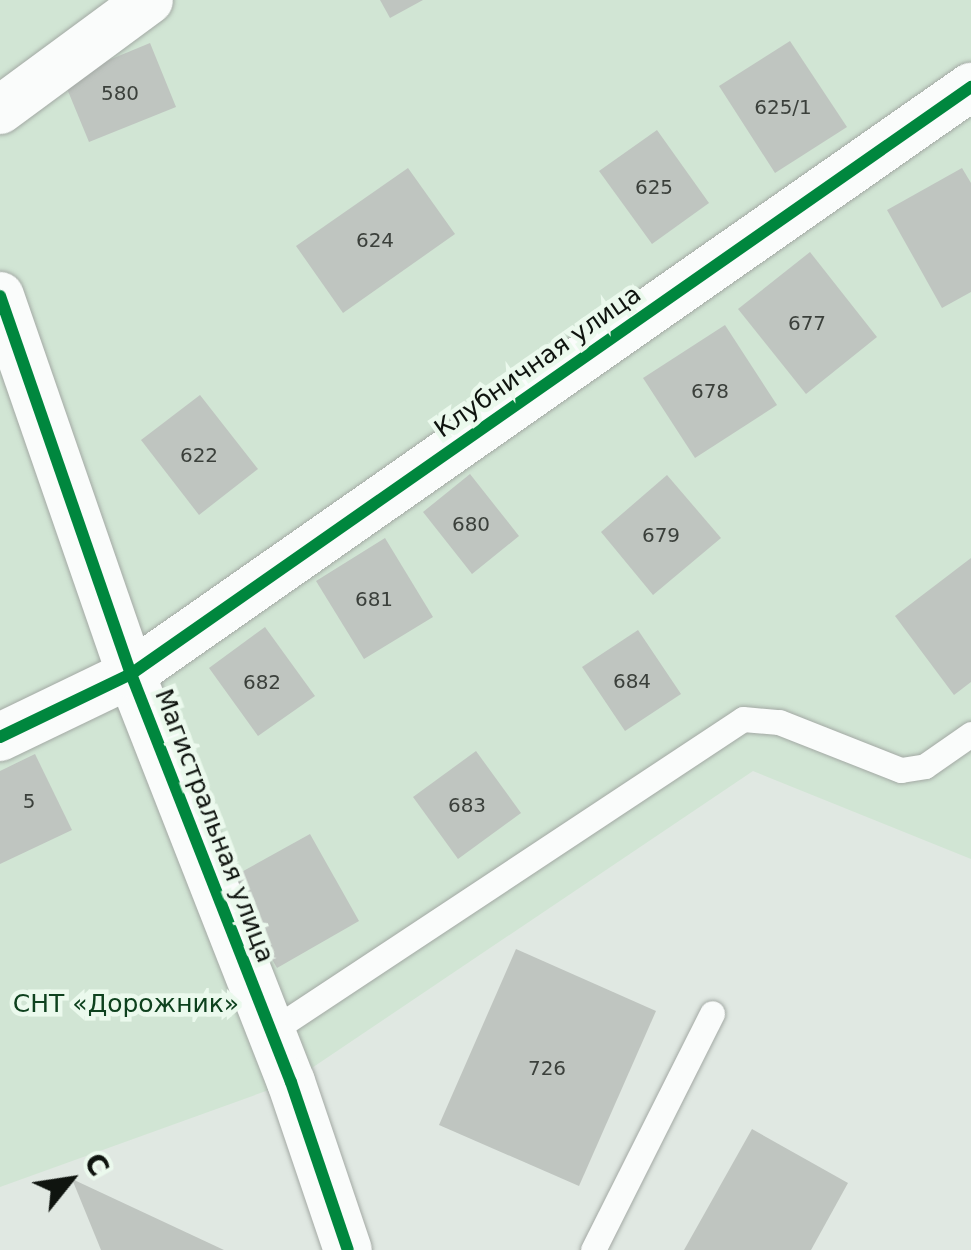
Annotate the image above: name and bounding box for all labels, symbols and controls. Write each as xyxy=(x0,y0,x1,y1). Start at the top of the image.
house number: 580 xyxy=(101,81,139,105)
house number: 625/1 xyxy=(754,95,812,119)
house number: 625 xyxy=(635,175,673,199)
house number: 624 xyxy=(356,228,394,252)
street label: Клубничная улица xyxy=(429,279,647,445)
house number: 677 xyxy=(788,311,826,335)
house number: 678 xyxy=(691,379,729,403)
house number: 622 xyxy=(180,443,218,467)
house number: 680 xyxy=(452,512,490,536)
house number: 679 xyxy=(642,523,680,547)
house number: 681 xyxy=(355,587,393,611)
house number: 684 xyxy=(613,669,651,693)
house number: 682 xyxy=(243,670,281,694)
street label: Магистральная улица xyxy=(148,685,280,967)
house number: 5 xyxy=(23,789,35,813)
house number: 683 xyxy=(448,793,486,817)
park label: СНТ «Дорожник» xyxy=(13,989,239,1019)
house number: 726 xyxy=(528,1056,566,1080)
north arrow xyxy=(20,1130,120,1230)
text: С xyxy=(77,1148,116,1182)

